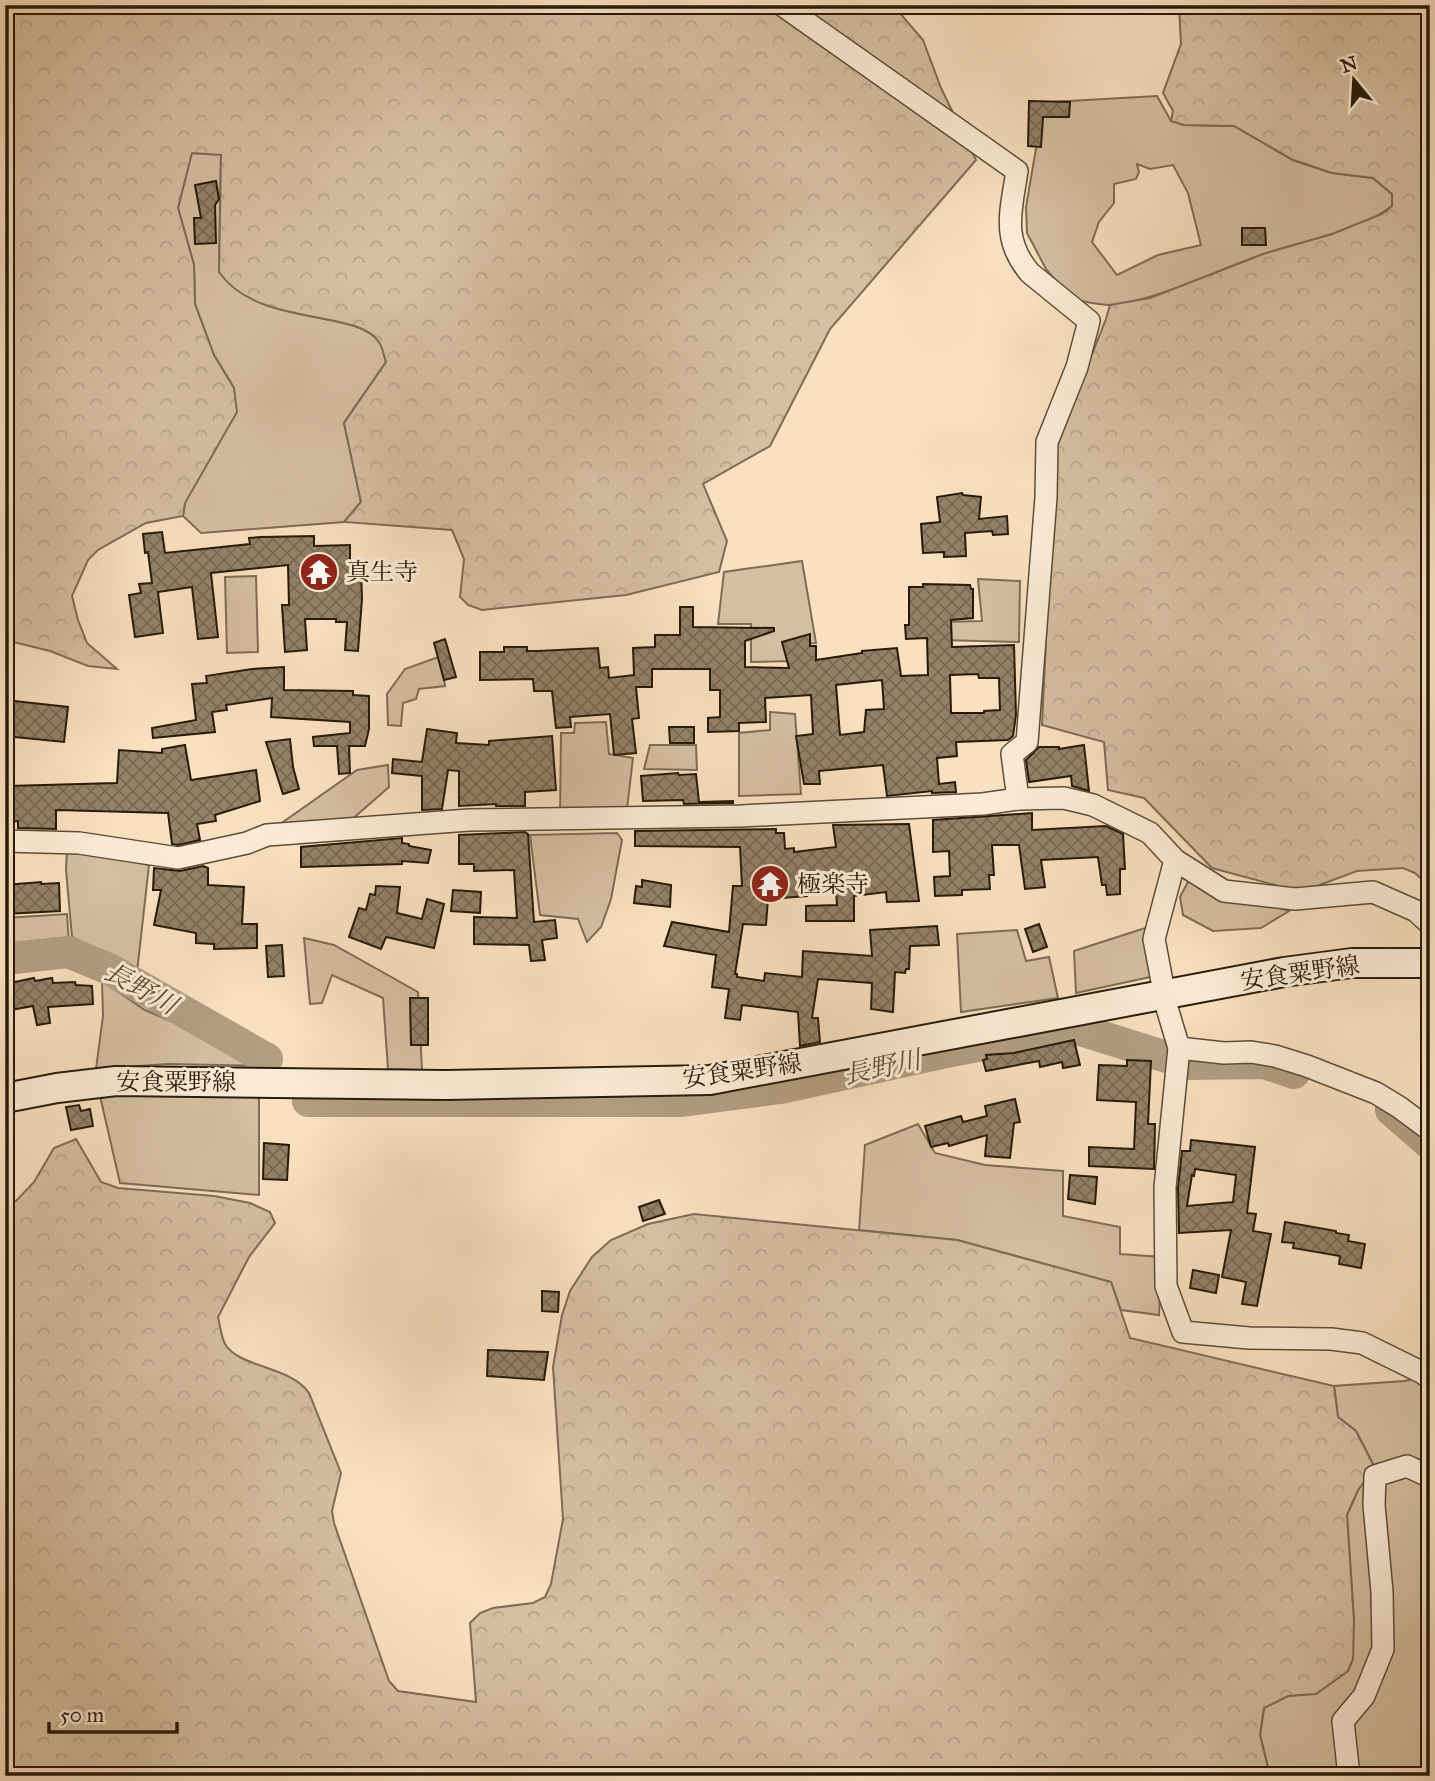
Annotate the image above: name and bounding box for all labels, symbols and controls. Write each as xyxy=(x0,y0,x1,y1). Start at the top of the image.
north arrow xyxy=(1320,46,1390,116)
text: N xyxy=(1338,51,1360,78)
temple icon: 真生寺 xyxy=(298,551,340,593)
place label: 真生寺 xyxy=(346,557,418,587)
temple icon: 極楽寺 xyxy=(749,863,791,905)
place label: 極楽寺 xyxy=(797,869,869,899)
street label: 安食粟野線 xyxy=(1238,950,1362,996)
water label: 長野川 xyxy=(99,955,185,1022)
water label: 長野川 xyxy=(841,1043,926,1091)
street label: 安食粟野線 xyxy=(680,1048,804,1094)
street label: 安食粟野線 xyxy=(116,1067,236,1097)
scale bar xyxy=(49,1690,177,1734)
text: 50 m xyxy=(60,1702,105,1728)

